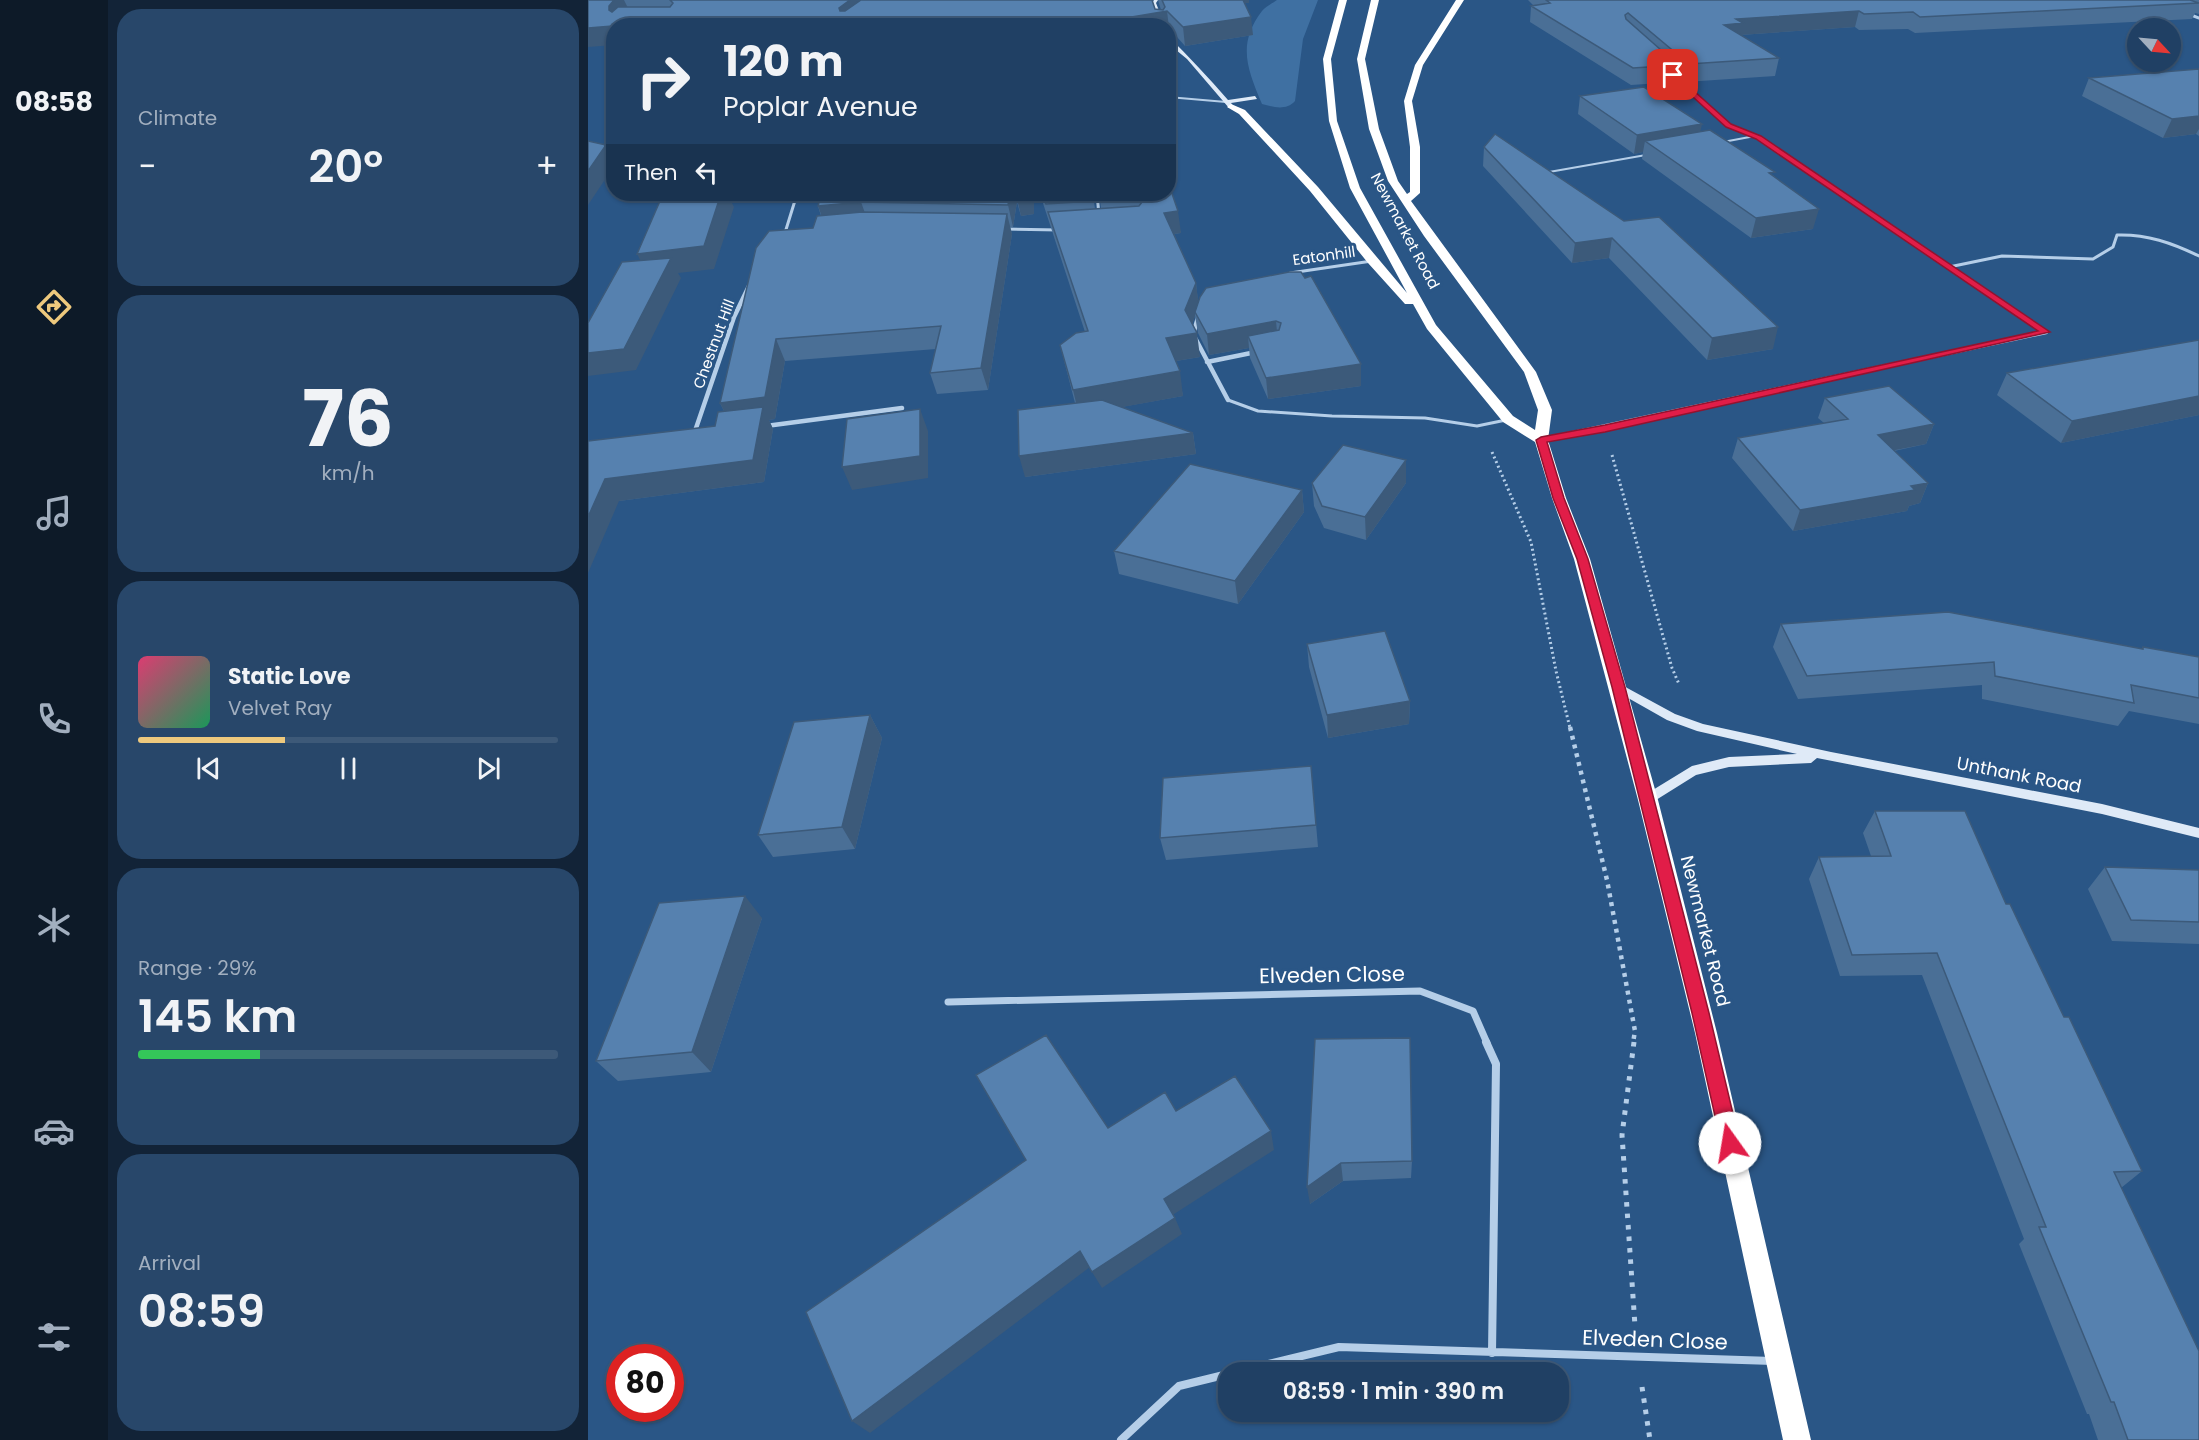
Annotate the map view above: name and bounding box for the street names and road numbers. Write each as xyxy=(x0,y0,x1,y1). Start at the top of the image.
street label: Newmarket Road xyxy=(1366,169,1445,293)
street label: Eatonhill xyxy=(1291,241,1357,270)
street label: Chestnut Hill xyxy=(688,296,739,392)
street label: Unthank Road xyxy=(1955,750,2083,799)
street label: Newmarket Road xyxy=(1675,853,1736,1009)
street label: Elveden Close xyxy=(1259,959,1405,990)
street label: Elveden Close xyxy=(1582,1322,1728,1357)

